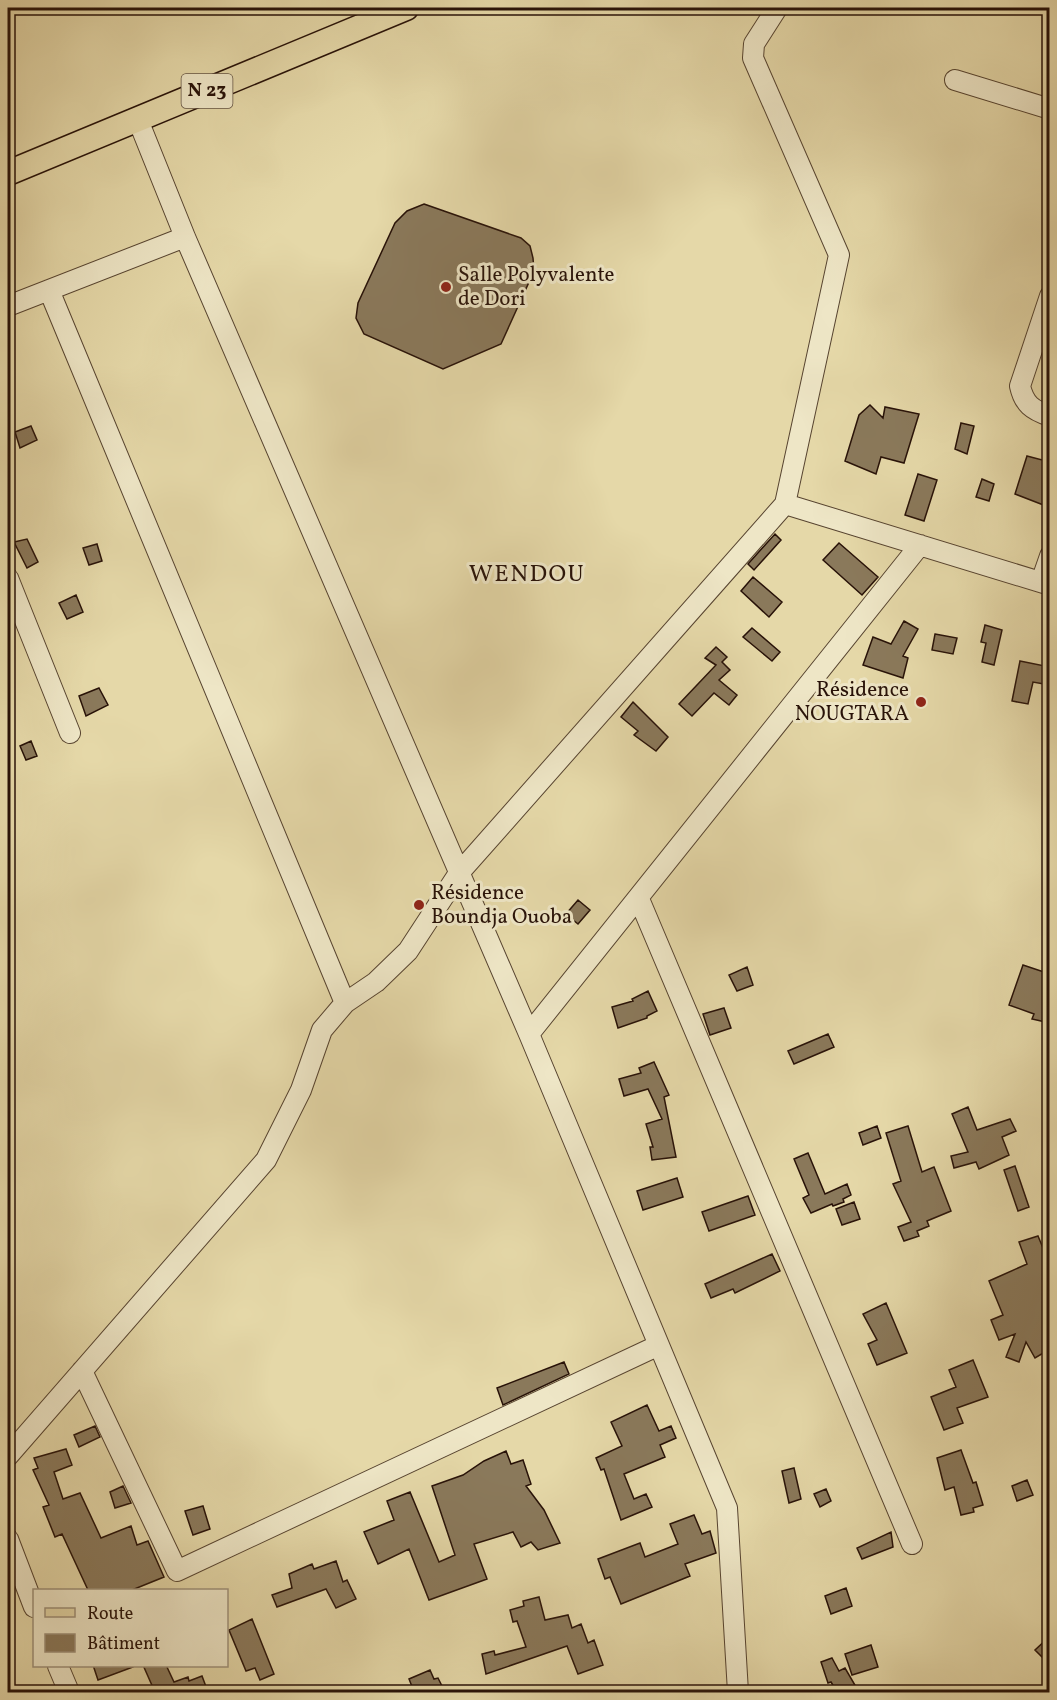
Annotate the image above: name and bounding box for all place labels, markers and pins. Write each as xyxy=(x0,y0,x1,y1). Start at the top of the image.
place label: Salle Polyvalente de Dori xyxy=(458,261,615,314)
marker: Salle Polyvalente de Dori xyxy=(439,280,453,294)
place label: Résidence NOUGTARA xyxy=(795,676,909,729)
marker: Résidence NOUGTARA xyxy=(914,695,928,709)
place label: Résidence Boundja Ouoba xyxy=(431,879,572,932)
marker: Résidence Boundja Ouoba xyxy=(412,898,426,912)

